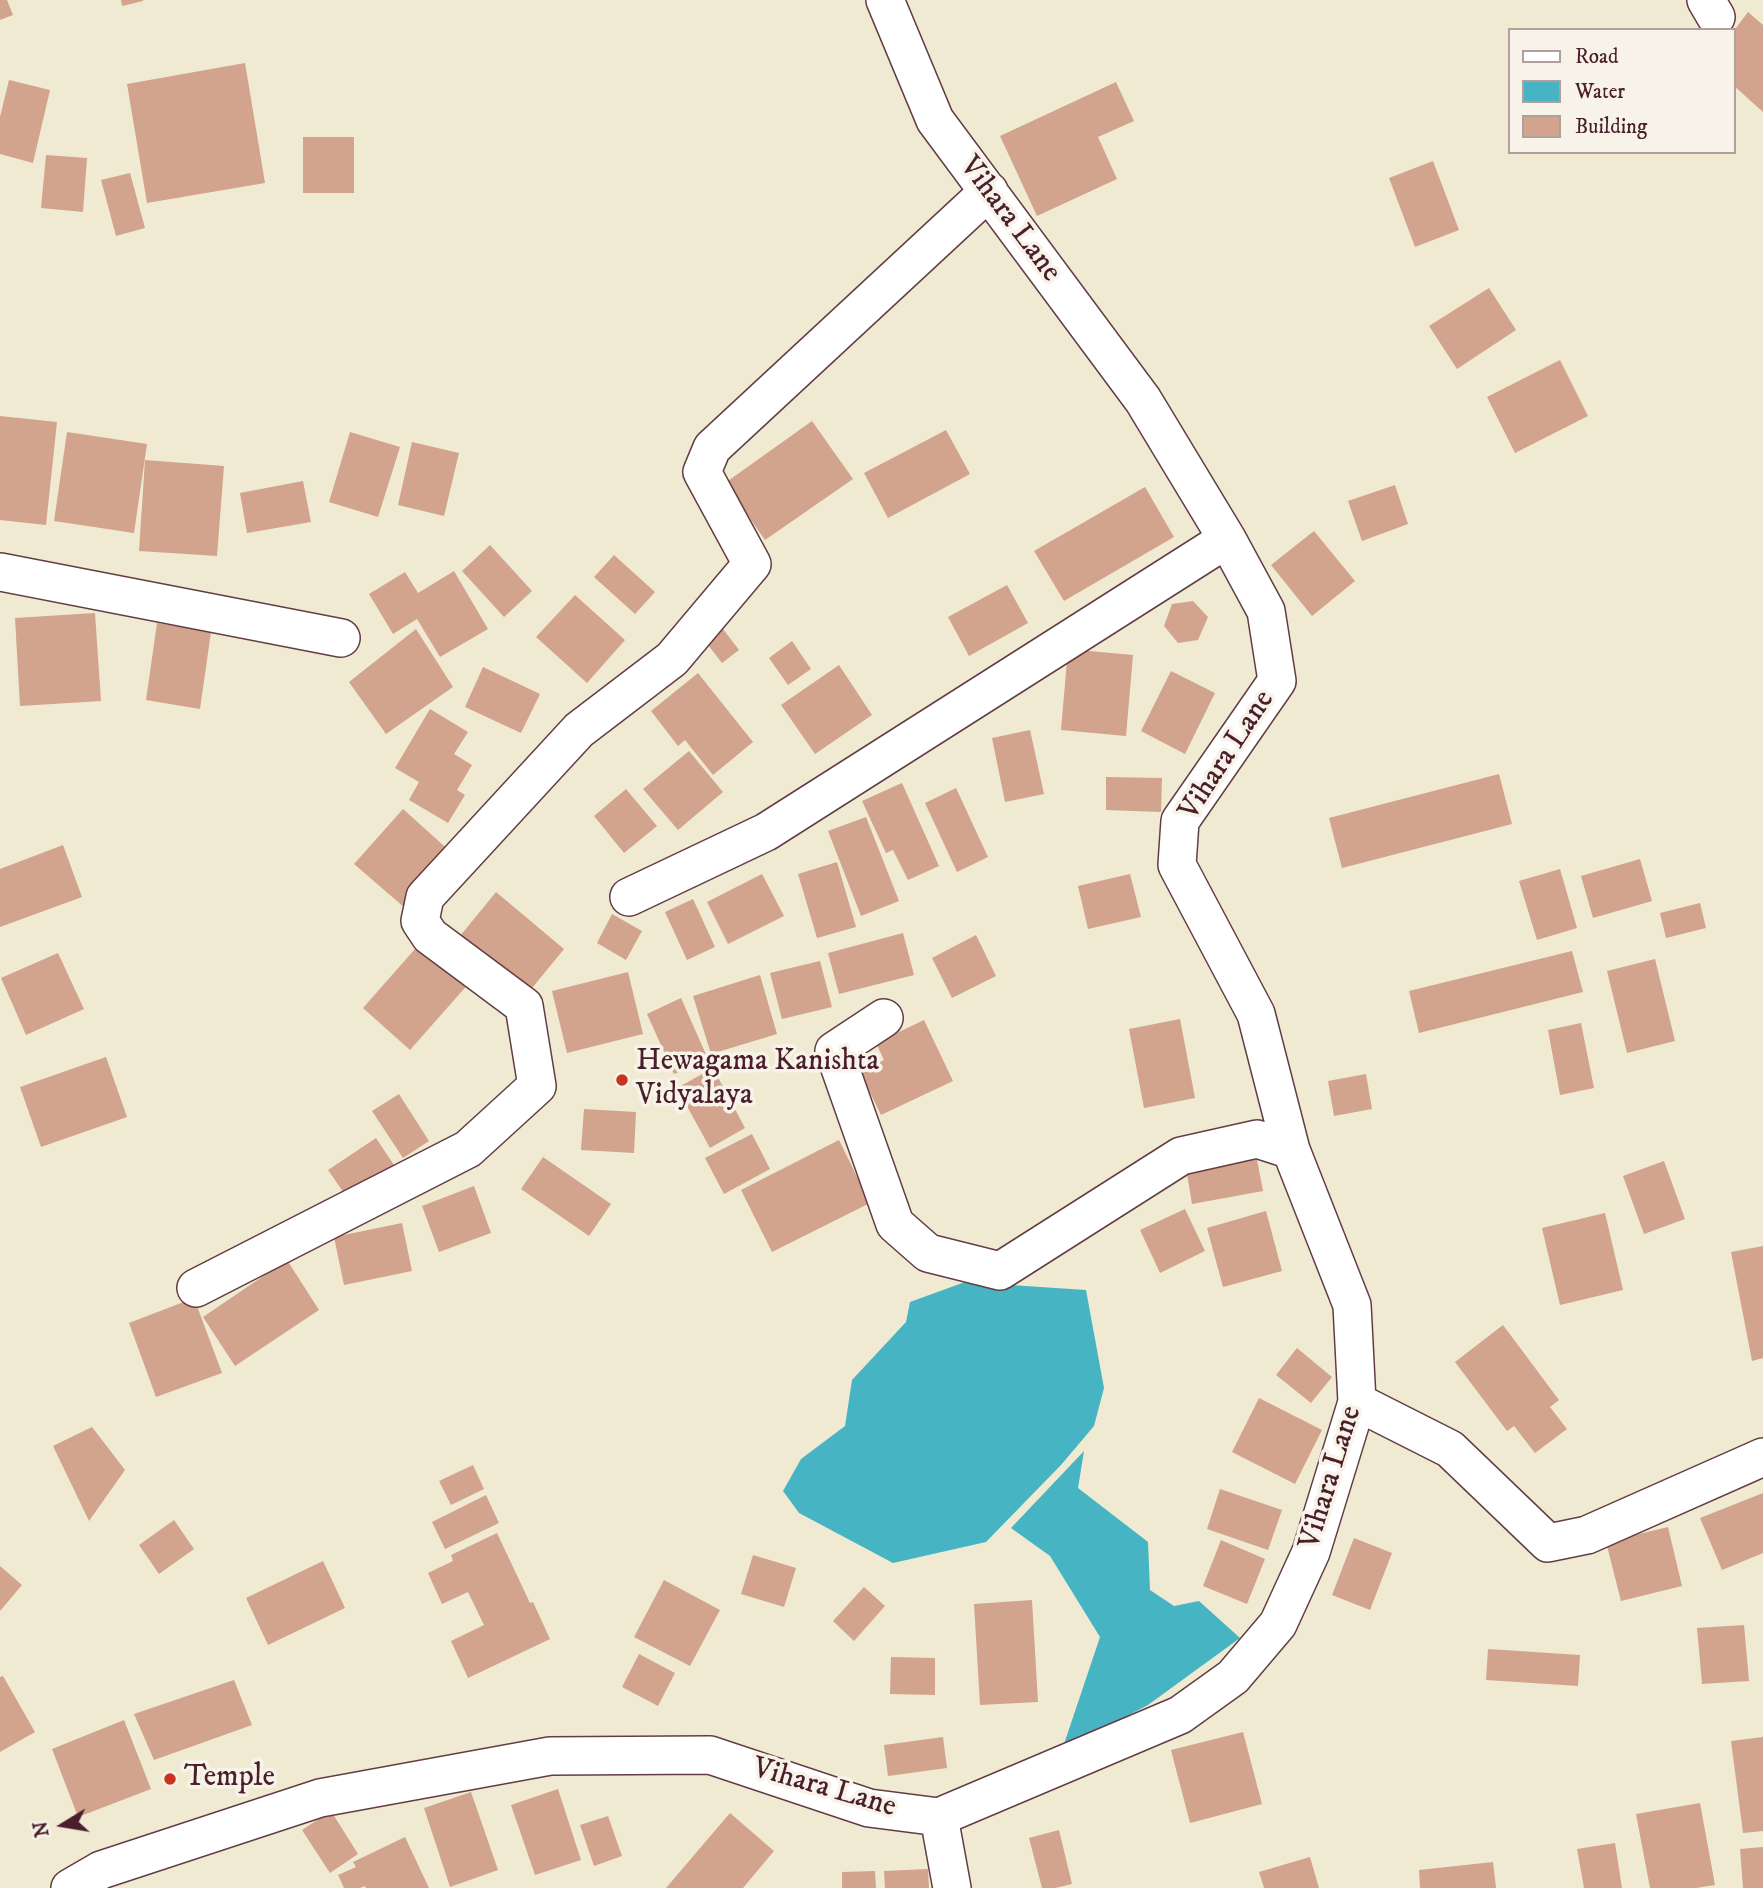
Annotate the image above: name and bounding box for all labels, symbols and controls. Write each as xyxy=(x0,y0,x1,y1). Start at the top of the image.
legend xyxy=(1508,28,1735,154)
text: Road xyxy=(1575,44,1619,70)
text: Water xyxy=(1575,79,1625,105)
text: Building xyxy=(1575,114,1647,140)
street label: Vihara Lane xyxy=(950,150,1068,290)
street label: Vihara Lane xyxy=(1173,684,1283,828)
place label: Hewagama Kanishta Vidyalaya xyxy=(636,1045,879,1116)
marker: Hewagama Kanishta Vidyalaya xyxy=(614,1072,630,1088)
street label: Vihara Lane xyxy=(1293,1402,1371,1554)
street label: Vihara Lane xyxy=(748,1751,900,1827)
place label: Temple xyxy=(184,1761,275,1797)
marker: Temple xyxy=(162,1771,178,1787)
north arrow xyxy=(28,1790,98,1860)
text: N xyxy=(29,1819,55,1839)

